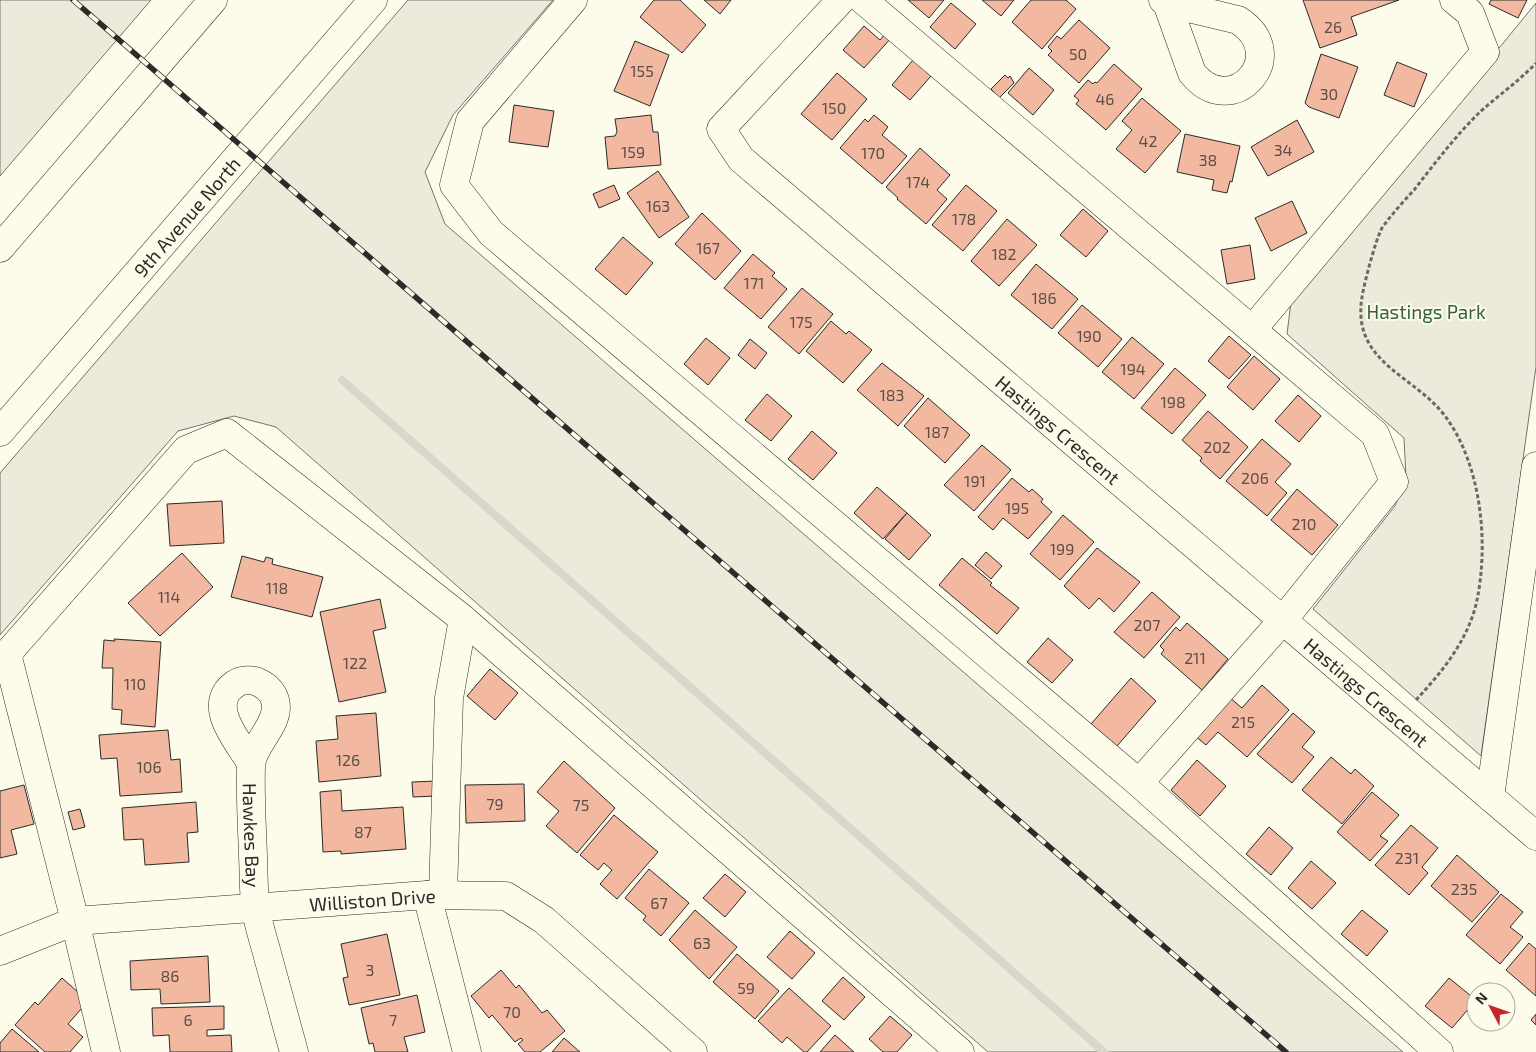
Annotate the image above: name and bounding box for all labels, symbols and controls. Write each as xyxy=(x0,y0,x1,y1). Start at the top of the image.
house number: 26 xyxy=(1324,17,1342,36)
house number: 50 xyxy=(1069,44,1087,63)
house number: 155 xyxy=(630,61,654,80)
house number: 30 xyxy=(1320,84,1338,103)
house number: 46 xyxy=(1096,89,1115,108)
house number: 150 xyxy=(822,98,846,117)
house number: 42 xyxy=(1139,131,1157,150)
house number: 34 xyxy=(1274,140,1293,159)
house number: 159 xyxy=(621,142,645,161)
house number: 170 xyxy=(861,143,885,162)
house number: 38 xyxy=(1199,150,1217,169)
street label: 9th Avenue North xyxy=(128,152,244,281)
house number: 174 xyxy=(906,172,930,191)
house number: 163 xyxy=(646,196,670,215)
house number: 178 xyxy=(952,209,976,228)
house number: 167 xyxy=(696,238,720,257)
house number: 182 xyxy=(991,244,1017,263)
house number: 171 xyxy=(744,273,764,292)
house number: 186 xyxy=(1031,288,1057,307)
park label: Hastings Park xyxy=(1366,300,1486,323)
house number: 175 xyxy=(789,312,813,331)
house number: 190 xyxy=(1076,326,1102,345)
house number: 194 xyxy=(1120,359,1146,378)
street label: Hastings Crescent xyxy=(991,370,1125,489)
house number: 183 xyxy=(880,385,904,404)
house number: 198 xyxy=(1160,392,1186,411)
house number: 187 xyxy=(925,422,949,441)
house number: 202 xyxy=(1203,437,1231,456)
house number: 206 xyxy=(1241,468,1269,487)
house number: 191 xyxy=(964,471,986,490)
house number: 195 xyxy=(1005,498,1029,517)
house number: 210 xyxy=(1291,514,1317,533)
house number: 199 xyxy=(1050,539,1074,558)
house number: 118 xyxy=(266,578,288,597)
house number: 114 xyxy=(158,587,180,606)
house number: 207 xyxy=(1134,615,1160,634)
street label: Hastings Crescent xyxy=(1300,632,1434,751)
house number: 211 xyxy=(1184,648,1206,667)
house number: 122 xyxy=(343,653,367,672)
house number: 110 xyxy=(124,674,146,693)
house number: 215 xyxy=(1231,712,1255,731)
house number: 126 xyxy=(336,750,360,769)
house number: 106 xyxy=(136,757,162,776)
street label: Hawkes Bay xyxy=(239,783,265,888)
house number: 79 xyxy=(486,794,504,813)
house number: 75 xyxy=(573,795,589,814)
house number: 87 xyxy=(354,822,372,841)
house number: 231 xyxy=(1395,848,1419,867)
house number: 235 xyxy=(1451,879,1477,898)
street label: Williston Drive xyxy=(308,883,436,915)
house number: 67 xyxy=(650,893,668,912)
house number: 63 xyxy=(693,933,711,952)
house number: 3 xyxy=(366,960,374,979)
house number: 86 xyxy=(161,966,179,985)
house number: 59 xyxy=(737,978,755,997)
north arrow xyxy=(1466,982,1516,1032)
text: N xyxy=(1471,989,1491,1008)
house number: 70 xyxy=(503,1002,521,1021)
house number: 6 xyxy=(183,1010,193,1029)
house number: 7 xyxy=(389,1010,397,1029)

